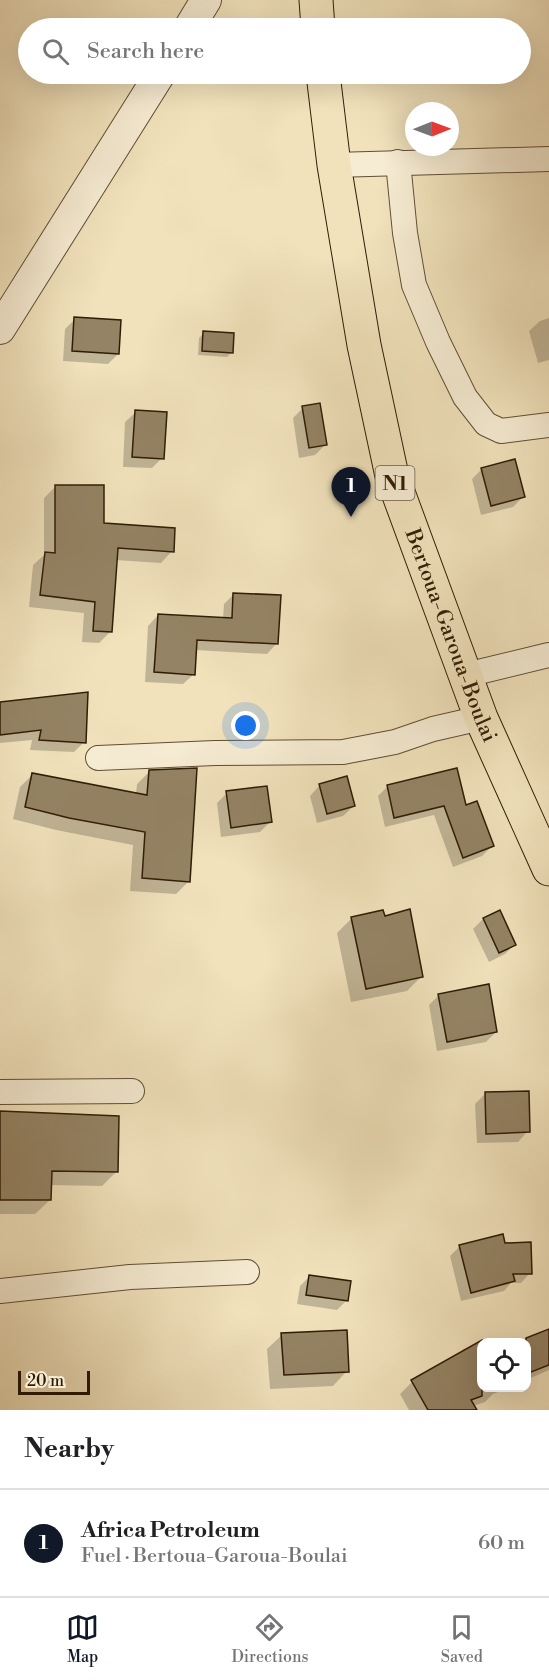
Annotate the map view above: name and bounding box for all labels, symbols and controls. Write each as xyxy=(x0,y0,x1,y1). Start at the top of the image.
search box xyxy=(18,18,531,84)
icon: search xyxy=(39,35,72,68)
text: Search here xyxy=(87,38,204,65)
north arrow xyxy=(405,102,459,156)
road number: N1 xyxy=(376,466,414,500)
pin: 1 xyxy=(332,468,370,517)
street label: Bertoua-Garoua-Boulai xyxy=(398,525,502,746)
your location xyxy=(231,711,260,740)
map controls xyxy=(477,1338,531,1392)
button: locate xyxy=(477,1338,531,1392)
scale bar xyxy=(18,1368,90,1396)
text: 20 m xyxy=(27,1371,64,1391)
text: Nearby xyxy=(24,1433,114,1465)
text: Africa Petroleum xyxy=(81,1517,260,1544)
text: 1 xyxy=(39,1531,48,1556)
text: 60 m xyxy=(478,1531,525,1556)
text: Fuel · Bertoua-Garoua-Boulai xyxy=(81,1544,348,1569)
tab: Map xyxy=(66,1611,99,1667)
tab: Directions xyxy=(231,1611,309,1667)
tab: Saved xyxy=(441,1611,483,1667)

